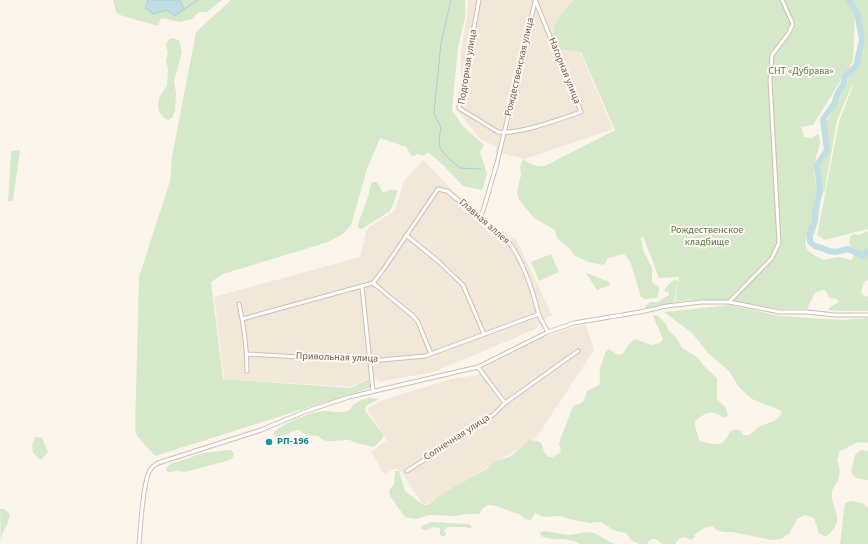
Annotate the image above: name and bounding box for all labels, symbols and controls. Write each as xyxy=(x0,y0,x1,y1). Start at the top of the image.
street label: Рождественская улица xyxy=(503,17,537,117)
street label: Подгорная улица xyxy=(456,29,480,105)
street label: Нагорная улица xyxy=(545,36,583,106)
park label: СНТ «Дубрава» xyxy=(768,66,834,78)
street label: Главная аллея xyxy=(456,197,512,247)
park label: Рождественское кладбище xyxy=(671,225,743,248)
street label: Привольная улица xyxy=(296,351,378,365)
street label: Солнечная улица xyxy=(422,412,492,464)
place label: РП-196 xyxy=(277,436,309,448)
marker: РП-196 xyxy=(264,437,274,447)

